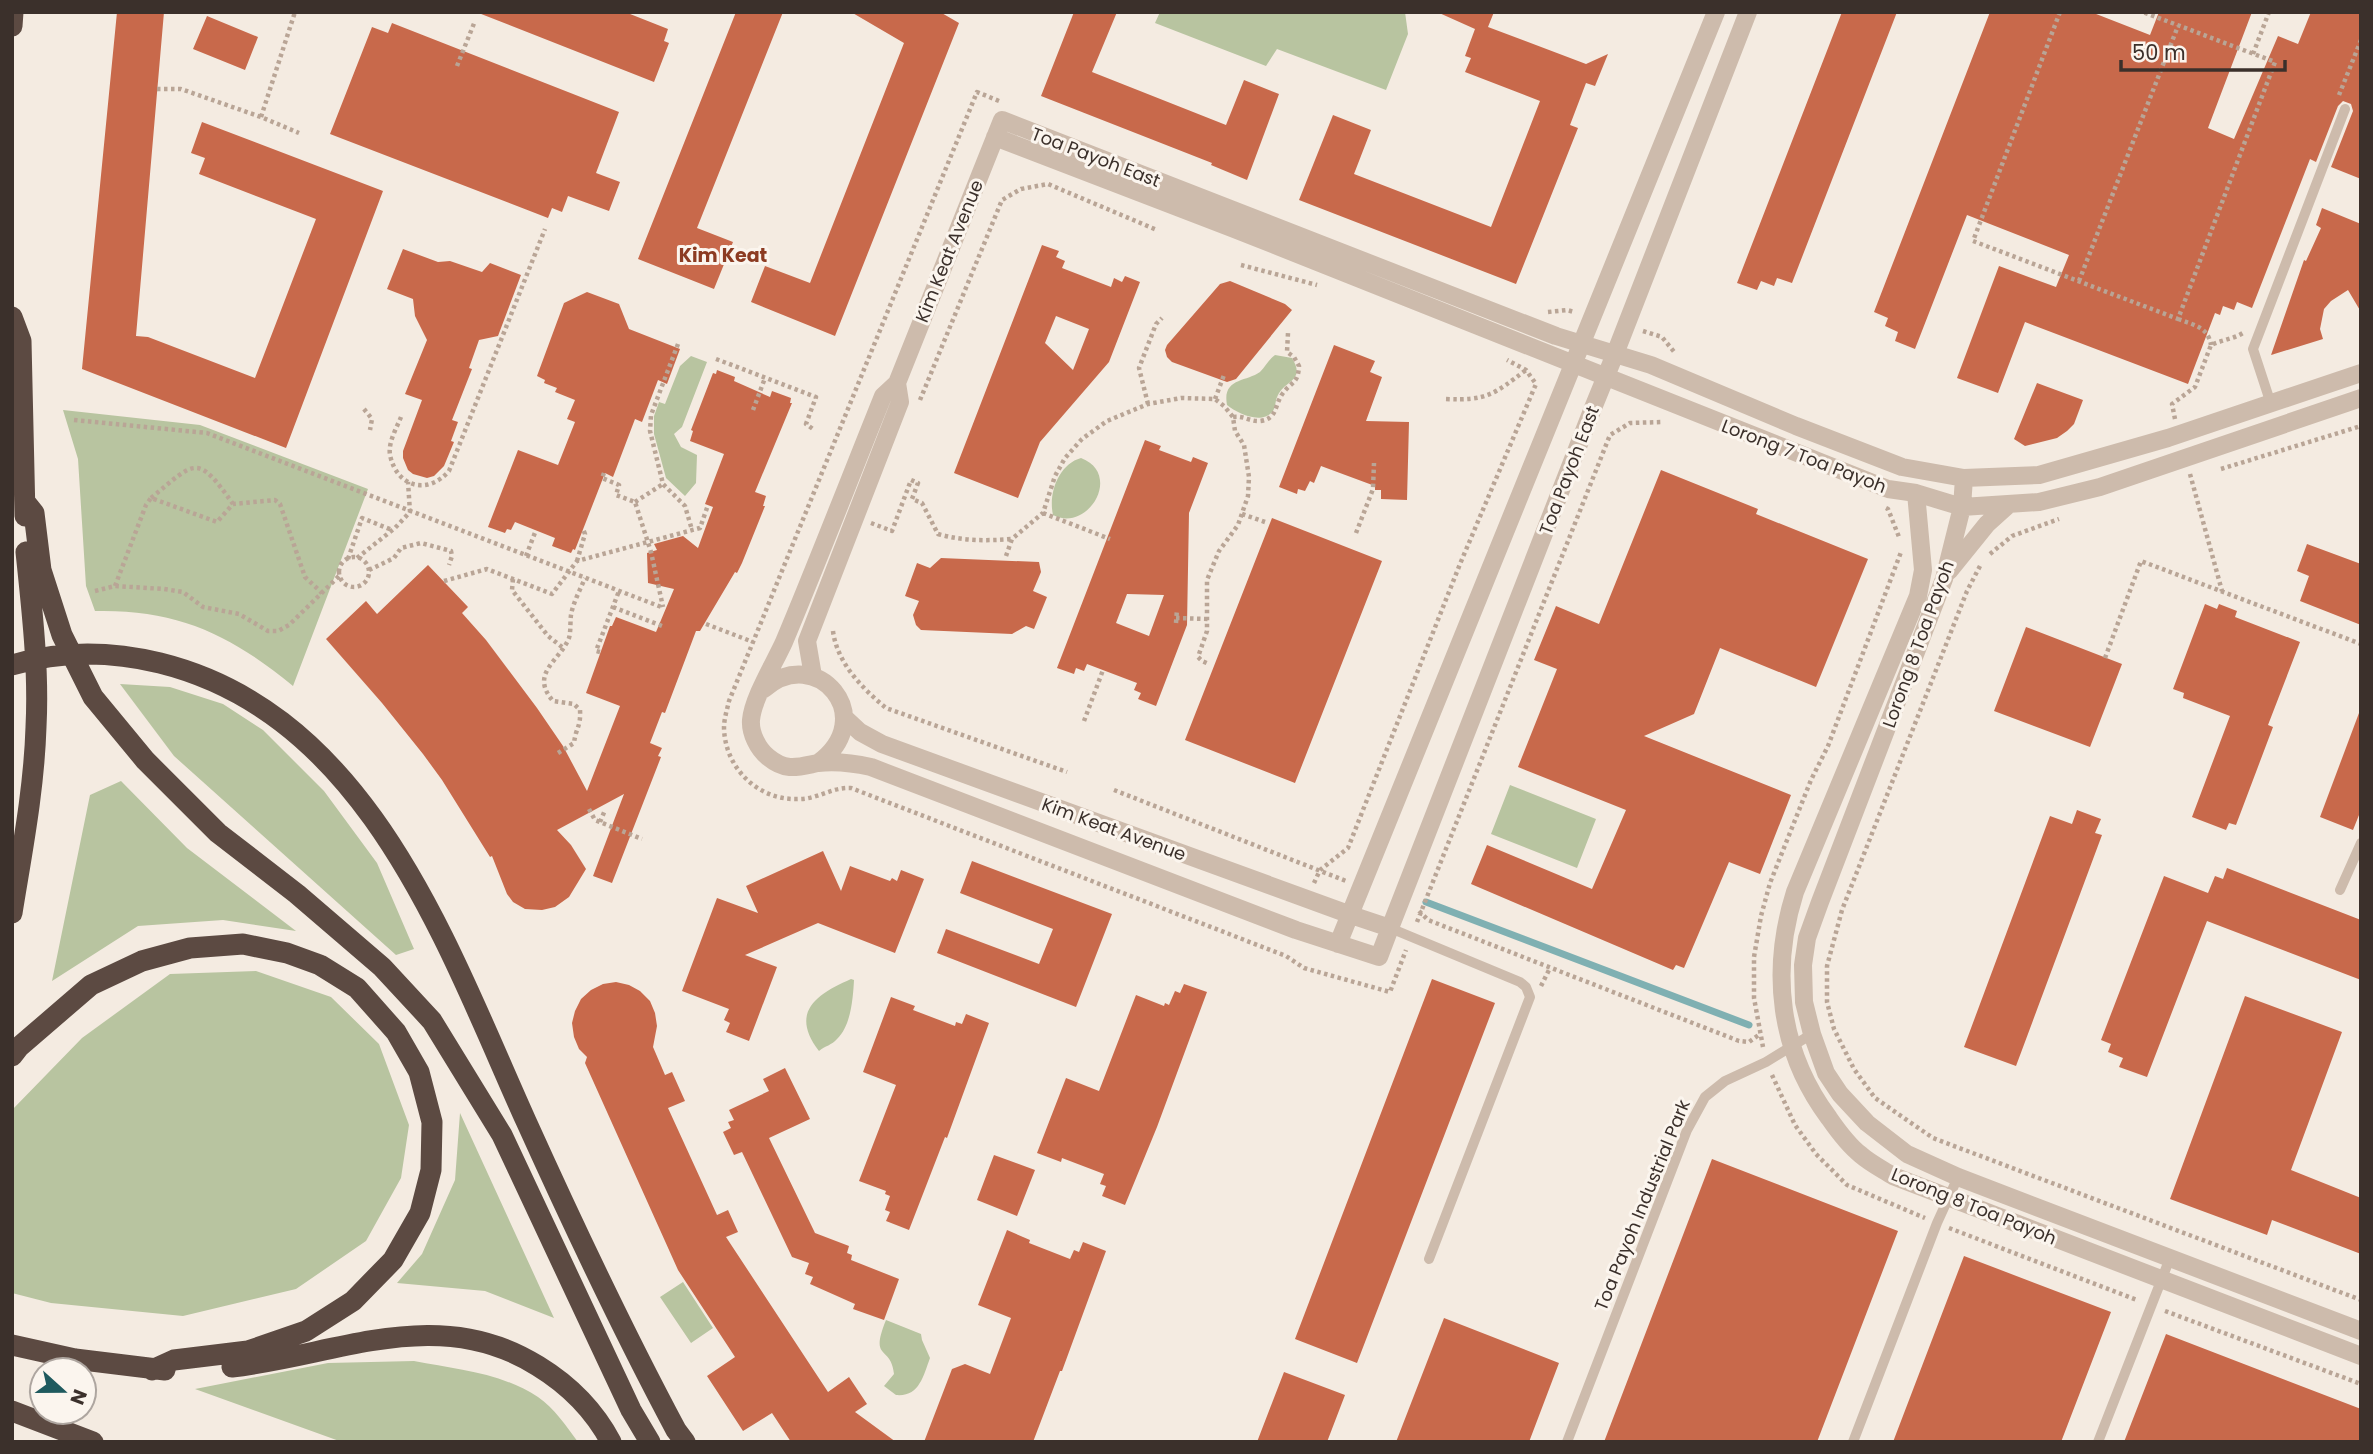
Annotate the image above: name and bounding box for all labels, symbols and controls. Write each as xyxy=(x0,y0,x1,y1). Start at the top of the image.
scale bar xyxy=(2121,28,2286,72)
text: 50 m xyxy=(2132,38,2186,67)
street label: Toa Payoh East xyxy=(1028,121,1164,193)
street label: Kim Keat Avenue xyxy=(909,176,989,326)
district label: Kim Keat xyxy=(679,242,768,269)
street label: Toa Payoh East xyxy=(1533,402,1605,538)
street label: Lorong 7 Toa Payoh xyxy=(1718,413,1890,499)
street label: Lorong 8 Toa Payoh xyxy=(1876,557,1960,731)
street label: Kim Keat Avenue xyxy=(1038,791,1190,867)
street label: Toa Payoh Industrial Park xyxy=(1588,1095,1696,1314)
street label: Lorong 8 Toa Payoh xyxy=(1888,1161,2060,1251)
north arrow xyxy=(28,1356,98,1426)
text: N xyxy=(63,1385,94,1408)

